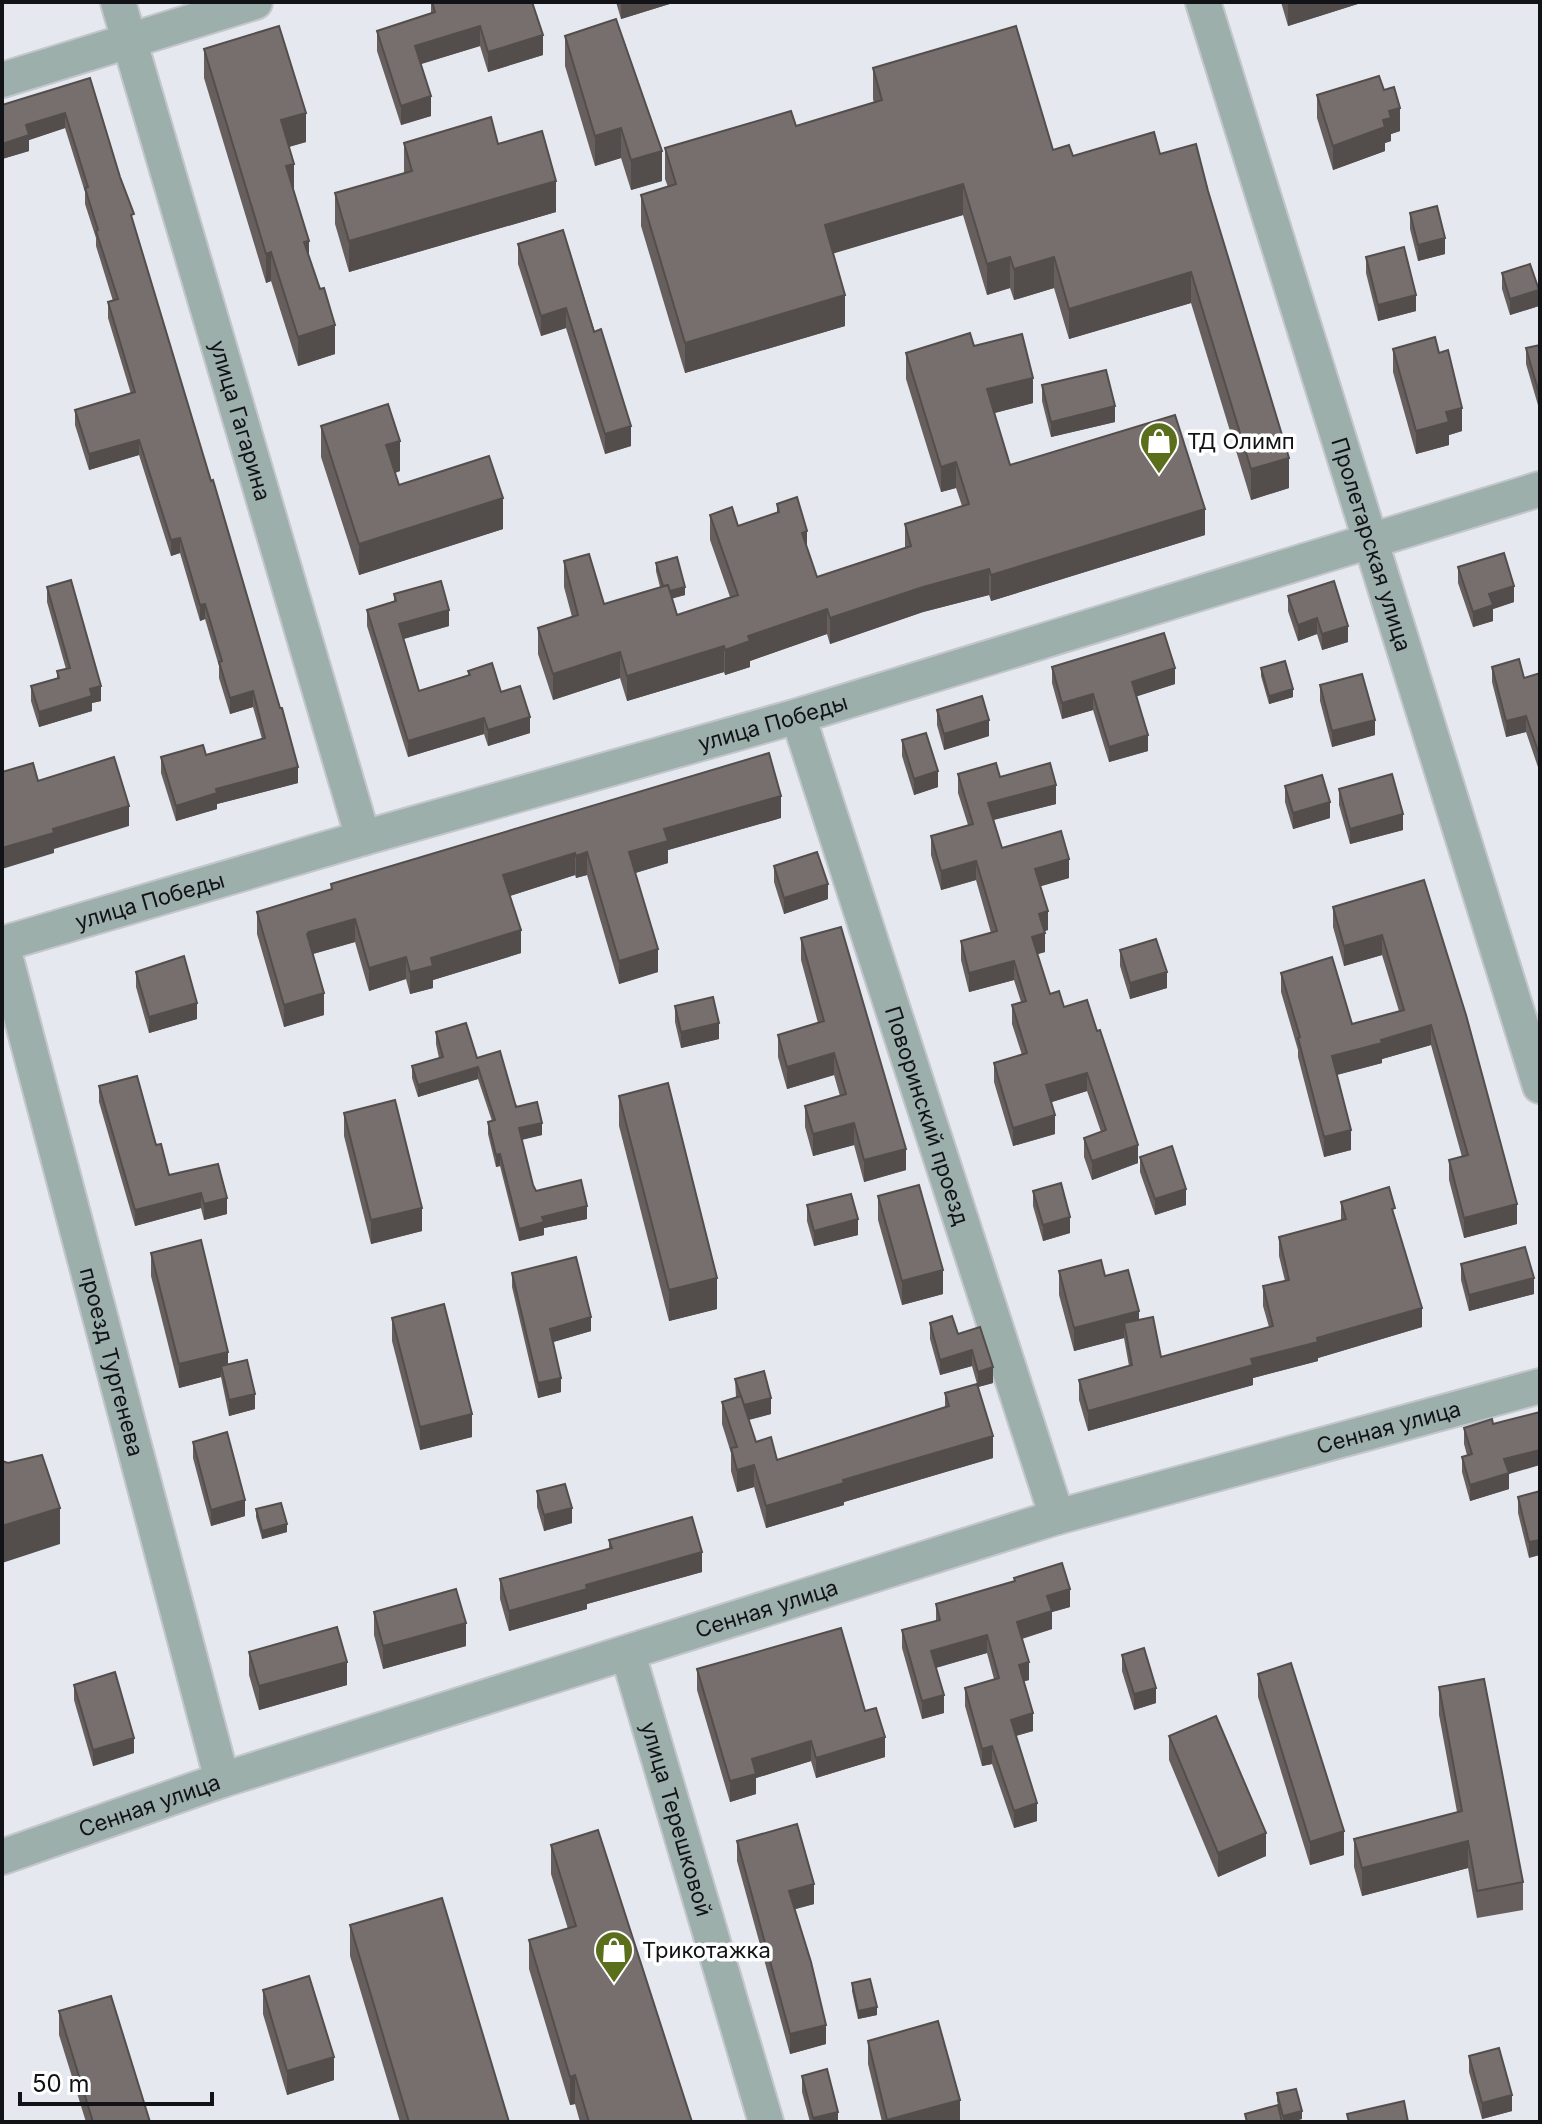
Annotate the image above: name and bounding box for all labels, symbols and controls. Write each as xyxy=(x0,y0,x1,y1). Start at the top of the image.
street label: улица Гагарина xyxy=(205,337,276,504)
shop icon: ТД Олимп xyxy=(1138,420,1180,475)
place label: ТД Олимп xyxy=(1187,428,1295,454)
street label: Пролетарская улица xyxy=(1326,434,1417,654)
street label: улица Победы xyxy=(695,689,851,756)
street label: улица Победы xyxy=(72,866,227,935)
street label: Поворинский проезд xyxy=(880,1003,975,1229)
street label: проезд Тургенева xyxy=(75,1264,149,1459)
street label: Сенная улица xyxy=(1314,1395,1463,1459)
street label: Сенная улица xyxy=(692,1574,841,1643)
street label: улица Терешковой xyxy=(636,1719,718,1919)
street label: Сенная улица xyxy=(75,1769,223,1842)
shop icon: Трикотажка xyxy=(593,1929,635,1984)
place label: Трикотажка xyxy=(642,1937,771,1963)
scale bar xyxy=(20,2056,212,2106)
text: 50 m xyxy=(32,2069,90,2098)

